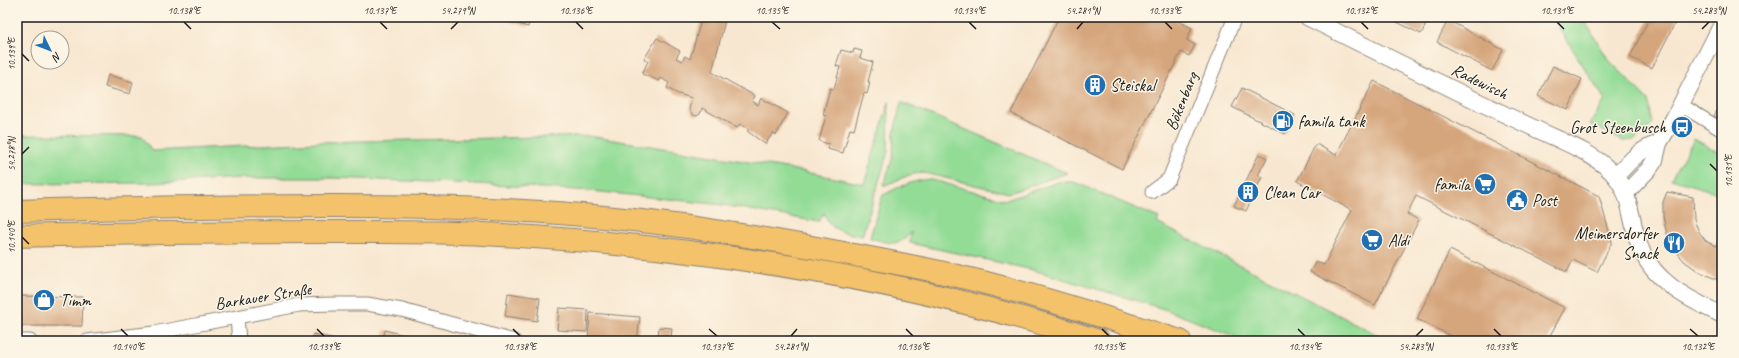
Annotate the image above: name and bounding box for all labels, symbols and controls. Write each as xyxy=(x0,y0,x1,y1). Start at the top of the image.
text: 10.138°E xyxy=(168,4,202,17)
text: 10.137°E xyxy=(364,4,398,17)
text: 54.279°N xyxy=(441,4,477,17)
text: 10.136°E xyxy=(560,4,594,17)
text: 10.135°E xyxy=(756,4,790,17)
text: 10.134°E xyxy=(953,4,987,17)
text: 54.281°N xyxy=(1066,4,1102,17)
text: 10.133°E xyxy=(1149,4,1183,17)
text: 10.132°E xyxy=(1345,4,1379,17)
text: 10.131°E xyxy=(1541,4,1575,17)
text: 54.283°N xyxy=(1692,4,1728,17)
north arrow xyxy=(30,30,70,70)
text: 10.139°E xyxy=(5,36,18,70)
text: N xyxy=(48,50,65,66)
street label: Radewisch xyxy=(1448,59,1513,105)
street label: Bökenbarg xyxy=(1160,67,1203,133)
building icon: Steiskal xyxy=(1082,72,1108,98)
place label: Steiskal xyxy=(1110,75,1158,96)
fuel station icon: famila tank xyxy=(1270,108,1296,134)
place label: famila tank xyxy=(1298,111,1366,132)
bus stop icon: Grot Steenbusch xyxy=(1669,114,1695,140)
place label: Grot Steenbusch xyxy=(1570,117,1667,138)
text: 54.278°N xyxy=(5,135,18,171)
text: 10.131°E xyxy=(1722,153,1735,187)
supermarket icon: famila xyxy=(1472,171,1498,197)
place label: famila xyxy=(1434,174,1472,195)
building icon: Clean Car xyxy=(1235,179,1261,205)
place label: Clean Car xyxy=(1264,182,1322,203)
public building icon: Post xyxy=(1504,187,1530,213)
place label: Post xyxy=(1532,190,1559,211)
text: 10.140°E xyxy=(5,219,18,253)
place label: Meimersdorfer Snack xyxy=(1575,223,1660,264)
supermarket icon: Aldi xyxy=(1359,227,1385,253)
place label: Aldi xyxy=(1388,230,1411,251)
restaurant icon: Meimersdorfer Snack xyxy=(1661,230,1687,256)
street label: Barkauer Straße xyxy=(214,278,314,314)
shop icon: Timm xyxy=(31,287,57,313)
place label: Timm xyxy=(60,290,92,311)
text: 10.140°E xyxy=(112,340,146,353)
text: 10.139°E xyxy=(308,340,342,353)
text: 10.138°E xyxy=(504,340,538,353)
text: 10.137°E xyxy=(701,340,735,353)
text: 54.281°N xyxy=(774,340,810,353)
text: 10.136°E xyxy=(897,340,931,353)
text: 10.135°E xyxy=(1093,340,1127,353)
text: 10.134°E xyxy=(1289,340,1323,353)
text: 54.283°N xyxy=(1399,340,1435,353)
text: 10.133°E xyxy=(1485,340,1519,353)
text: 10.132°E xyxy=(1682,340,1716,353)

